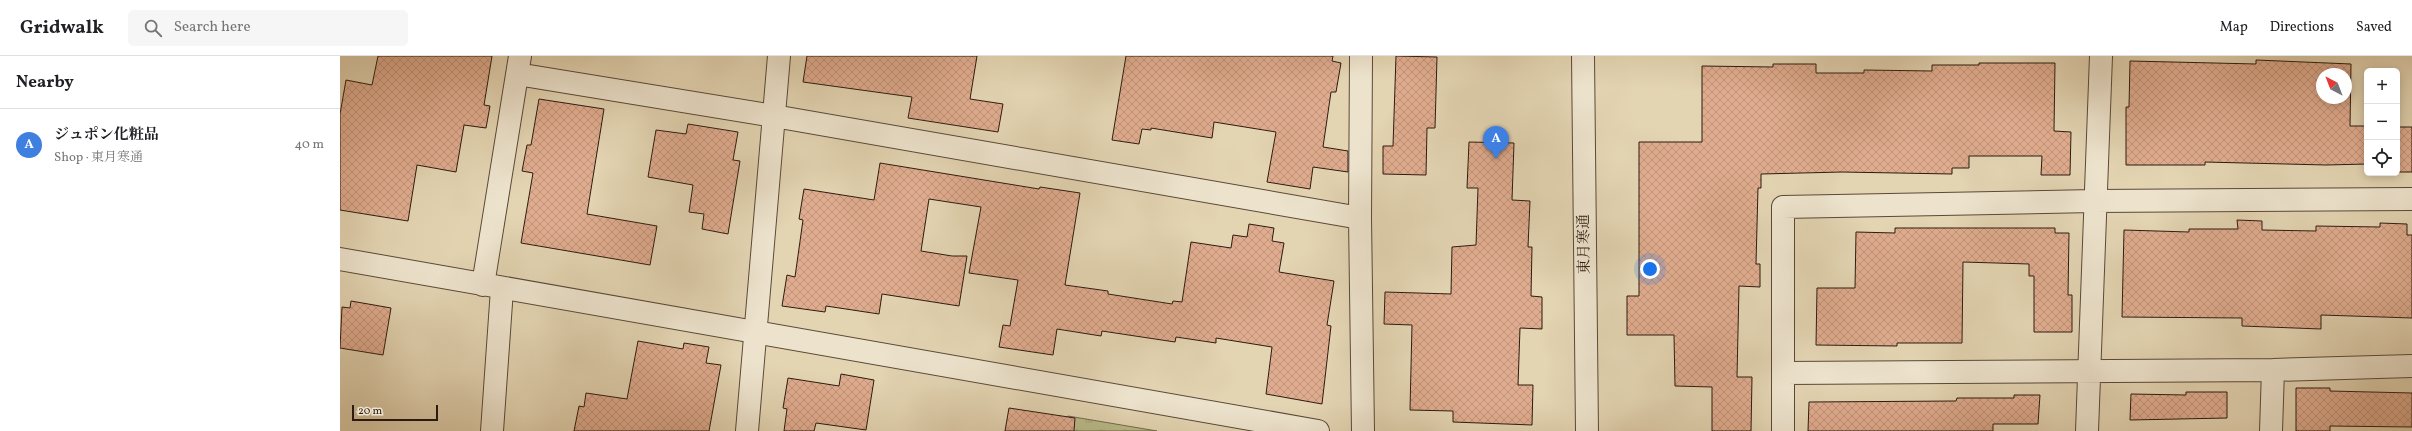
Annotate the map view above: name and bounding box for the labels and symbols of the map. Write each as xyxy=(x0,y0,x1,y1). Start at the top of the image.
north arrow xyxy=(2316,68,2352,104)
pin: A xyxy=(1483,126,1509,159)
street label: 東月寒通 xyxy=(1574,214,1596,274)
your location xyxy=(1640,259,1660,279)
scale bar xyxy=(352,403,438,422)

